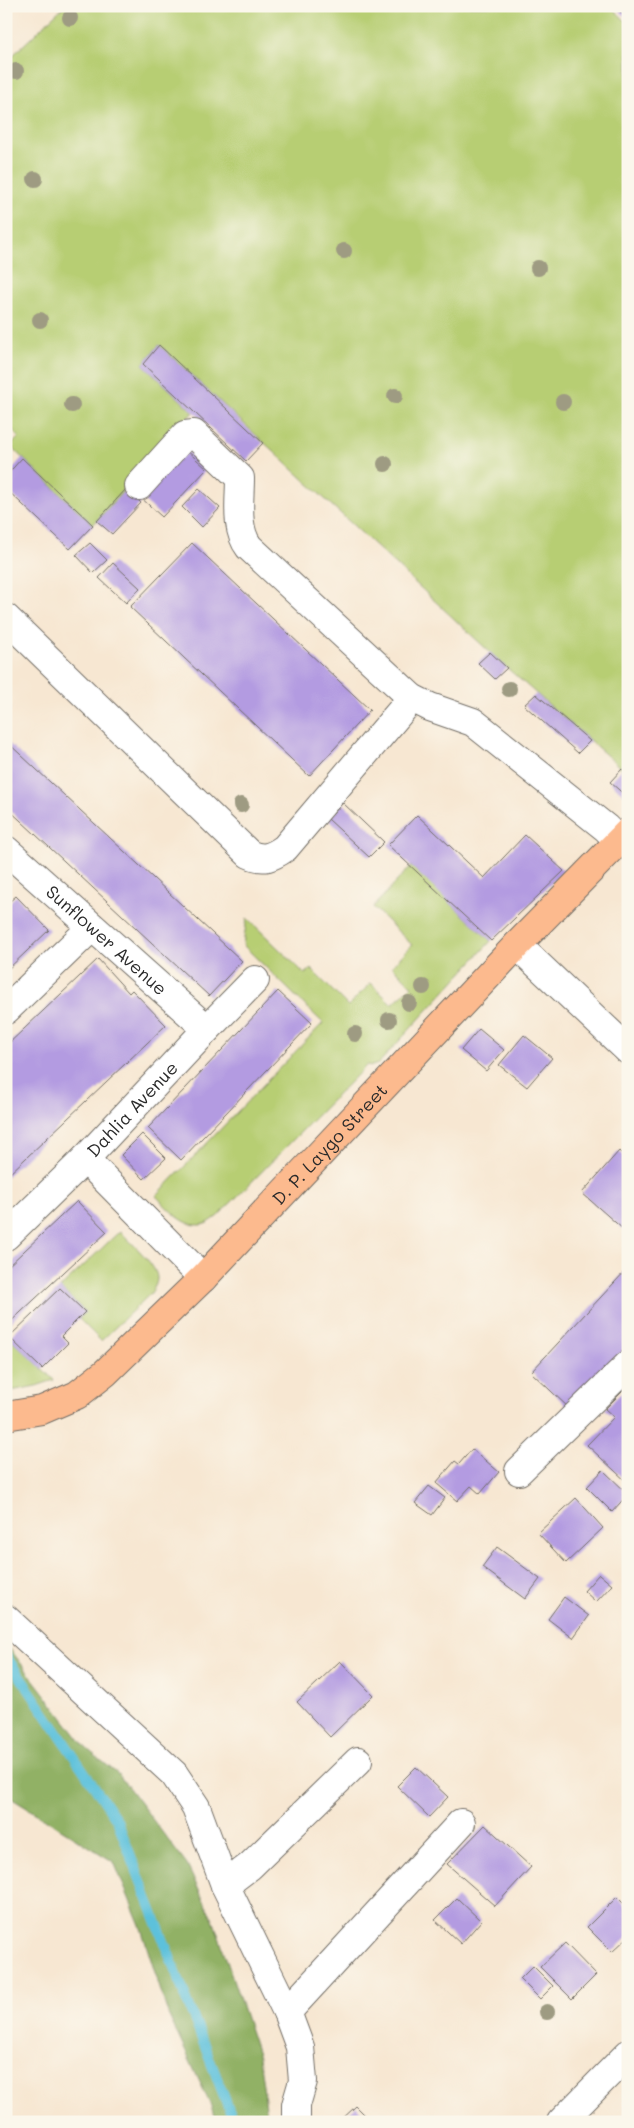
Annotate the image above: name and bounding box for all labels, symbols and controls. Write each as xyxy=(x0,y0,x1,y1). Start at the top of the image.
street label: Sunflower Avenue xyxy=(41,879,172,1000)
street label: Dahlia Avenue xyxy=(81,1056,183,1162)
street label: D. P. Laygo Street xyxy=(266,1078,392,1210)

